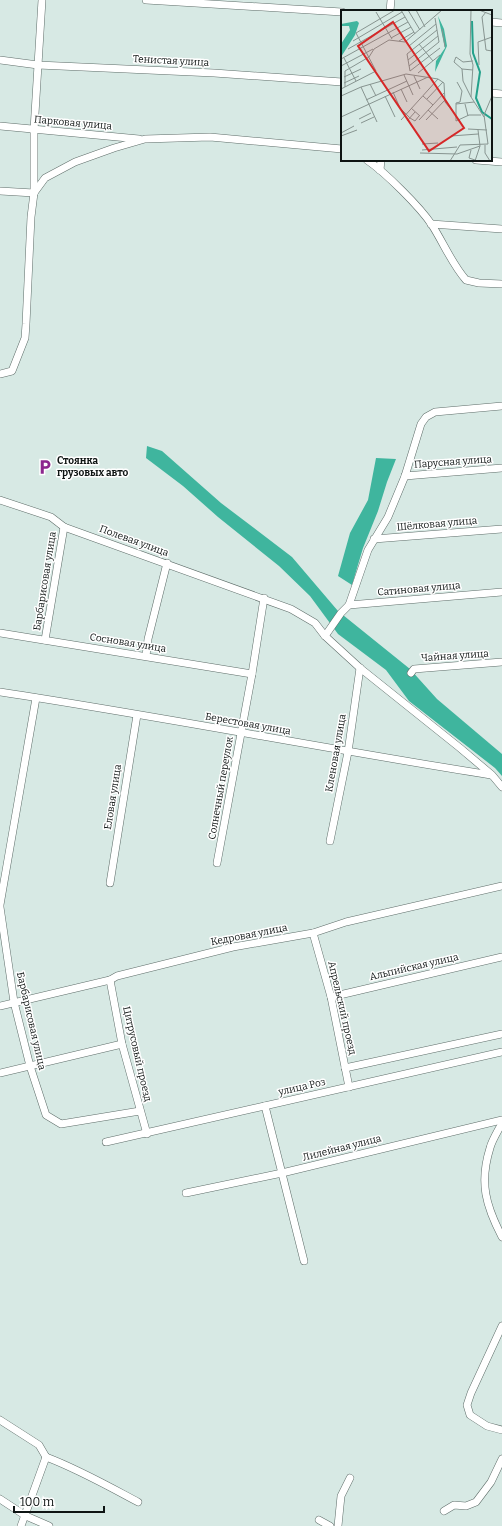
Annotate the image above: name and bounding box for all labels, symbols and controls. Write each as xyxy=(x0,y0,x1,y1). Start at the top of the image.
inset map xyxy=(341,10,492,161)
street label: Тенистая улица xyxy=(133,53,210,69)
street label: Парковая улица xyxy=(33,114,113,132)
street label: Парусная улица xyxy=(414,453,493,471)
place label: Стоянка грузовых авто xyxy=(57,455,128,479)
parking icon: Стоянка грузовых авто xyxy=(36,458,54,476)
street label: Шёлковая улица xyxy=(396,514,478,533)
street label: Полевая улица xyxy=(98,523,171,559)
street label: Барбарисовая улица xyxy=(30,530,59,631)
street label: Сатиновая улица xyxy=(377,579,462,599)
street label: Сосновая улица xyxy=(89,631,168,655)
street label: Чайная улица xyxy=(421,648,490,664)
street label: Берестовая улица xyxy=(204,711,292,738)
street label: Кленовая улица xyxy=(323,713,349,793)
street label: Солнечный переулок xyxy=(206,735,236,840)
street label: Еловая улица xyxy=(102,763,124,831)
street label: Кедровая улица xyxy=(210,922,289,948)
street label: Альпийская улица xyxy=(368,951,460,983)
street label: Апрельский проезд xyxy=(325,960,359,1056)
street label: Барбарисовая улица xyxy=(14,971,49,1072)
street label: Цитрусовый проезд xyxy=(120,1005,154,1103)
street label: улица Роз xyxy=(276,1076,327,1098)
street label: Лилейная улица xyxy=(301,1132,383,1164)
scale bar xyxy=(14,1488,104,1514)
text: 100 m xyxy=(20,1495,55,1509)

